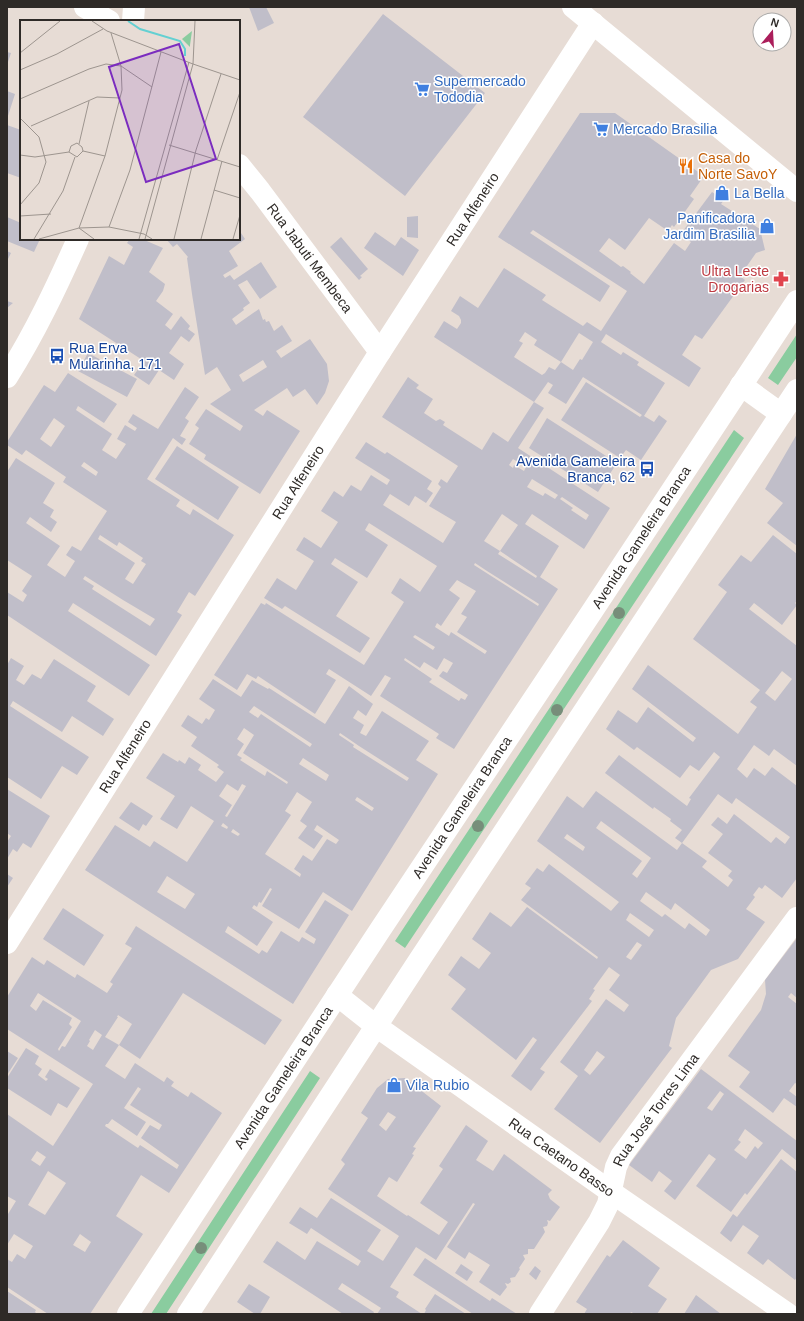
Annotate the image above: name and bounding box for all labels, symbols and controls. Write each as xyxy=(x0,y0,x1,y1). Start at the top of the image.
north arrow xyxy=(752,12,792,52)
text: N xyxy=(769,16,781,29)
inset map xyxy=(20,20,240,240)
place label: Supermercado Tododia xyxy=(434,73,526,105)
supermarket icon: Supermercado Tododia xyxy=(413,80,431,98)
supermarket icon: Mercado Brasilia xyxy=(592,120,610,138)
place label: Mercado Brasilia xyxy=(613,121,717,137)
place label: Casa do Norte SavoY xyxy=(698,150,778,182)
restaurant icon: Casa do Norte SavoY xyxy=(677,157,695,175)
street label: Rua Alfeneiro xyxy=(443,169,502,249)
shop icon: La Bella xyxy=(713,184,731,202)
place label: La Bella xyxy=(734,185,785,201)
street label: Rua Jabuti Membeca xyxy=(264,200,356,316)
place label: Panificadora Jardim Brasilia xyxy=(663,210,755,242)
shop icon: Panificadora Jardim Brasilia xyxy=(758,217,776,235)
place label: Ultra Leste Drogarias xyxy=(701,263,769,295)
pharmacy icon: Ultra Leste Drogarias xyxy=(772,270,790,288)
place label: Rua Erva Mularinha, 171 xyxy=(69,340,162,372)
bus stop icon: Rua Erva Mularinha, 171 xyxy=(48,347,66,365)
street label: Rua Alfeneiro xyxy=(269,442,327,522)
place label: Avenida Gameleira Branca, 62 xyxy=(516,453,635,485)
bus stop icon: Avenida Gameleira Branca, 62 xyxy=(638,460,656,478)
street label: Avenida Gameleira Branca xyxy=(588,463,694,611)
street label: Rua Alfeneiro xyxy=(96,716,154,796)
street label: Avenida Gameleira Branca xyxy=(409,733,515,881)
street label: Avenida Gameleira Branca xyxy=(231,1003,336,1152)
street label: Rua José Torres Lima xyxy=(609,1050,702,1169)
shop icon: Vila Rubio xyxy=(385,1076,403,1094)
place label: Vila Rubio xyxy=(406,1077,470,1093)
street label: Rua Caetano Basso xyxy=(506,1114,618,1200)

